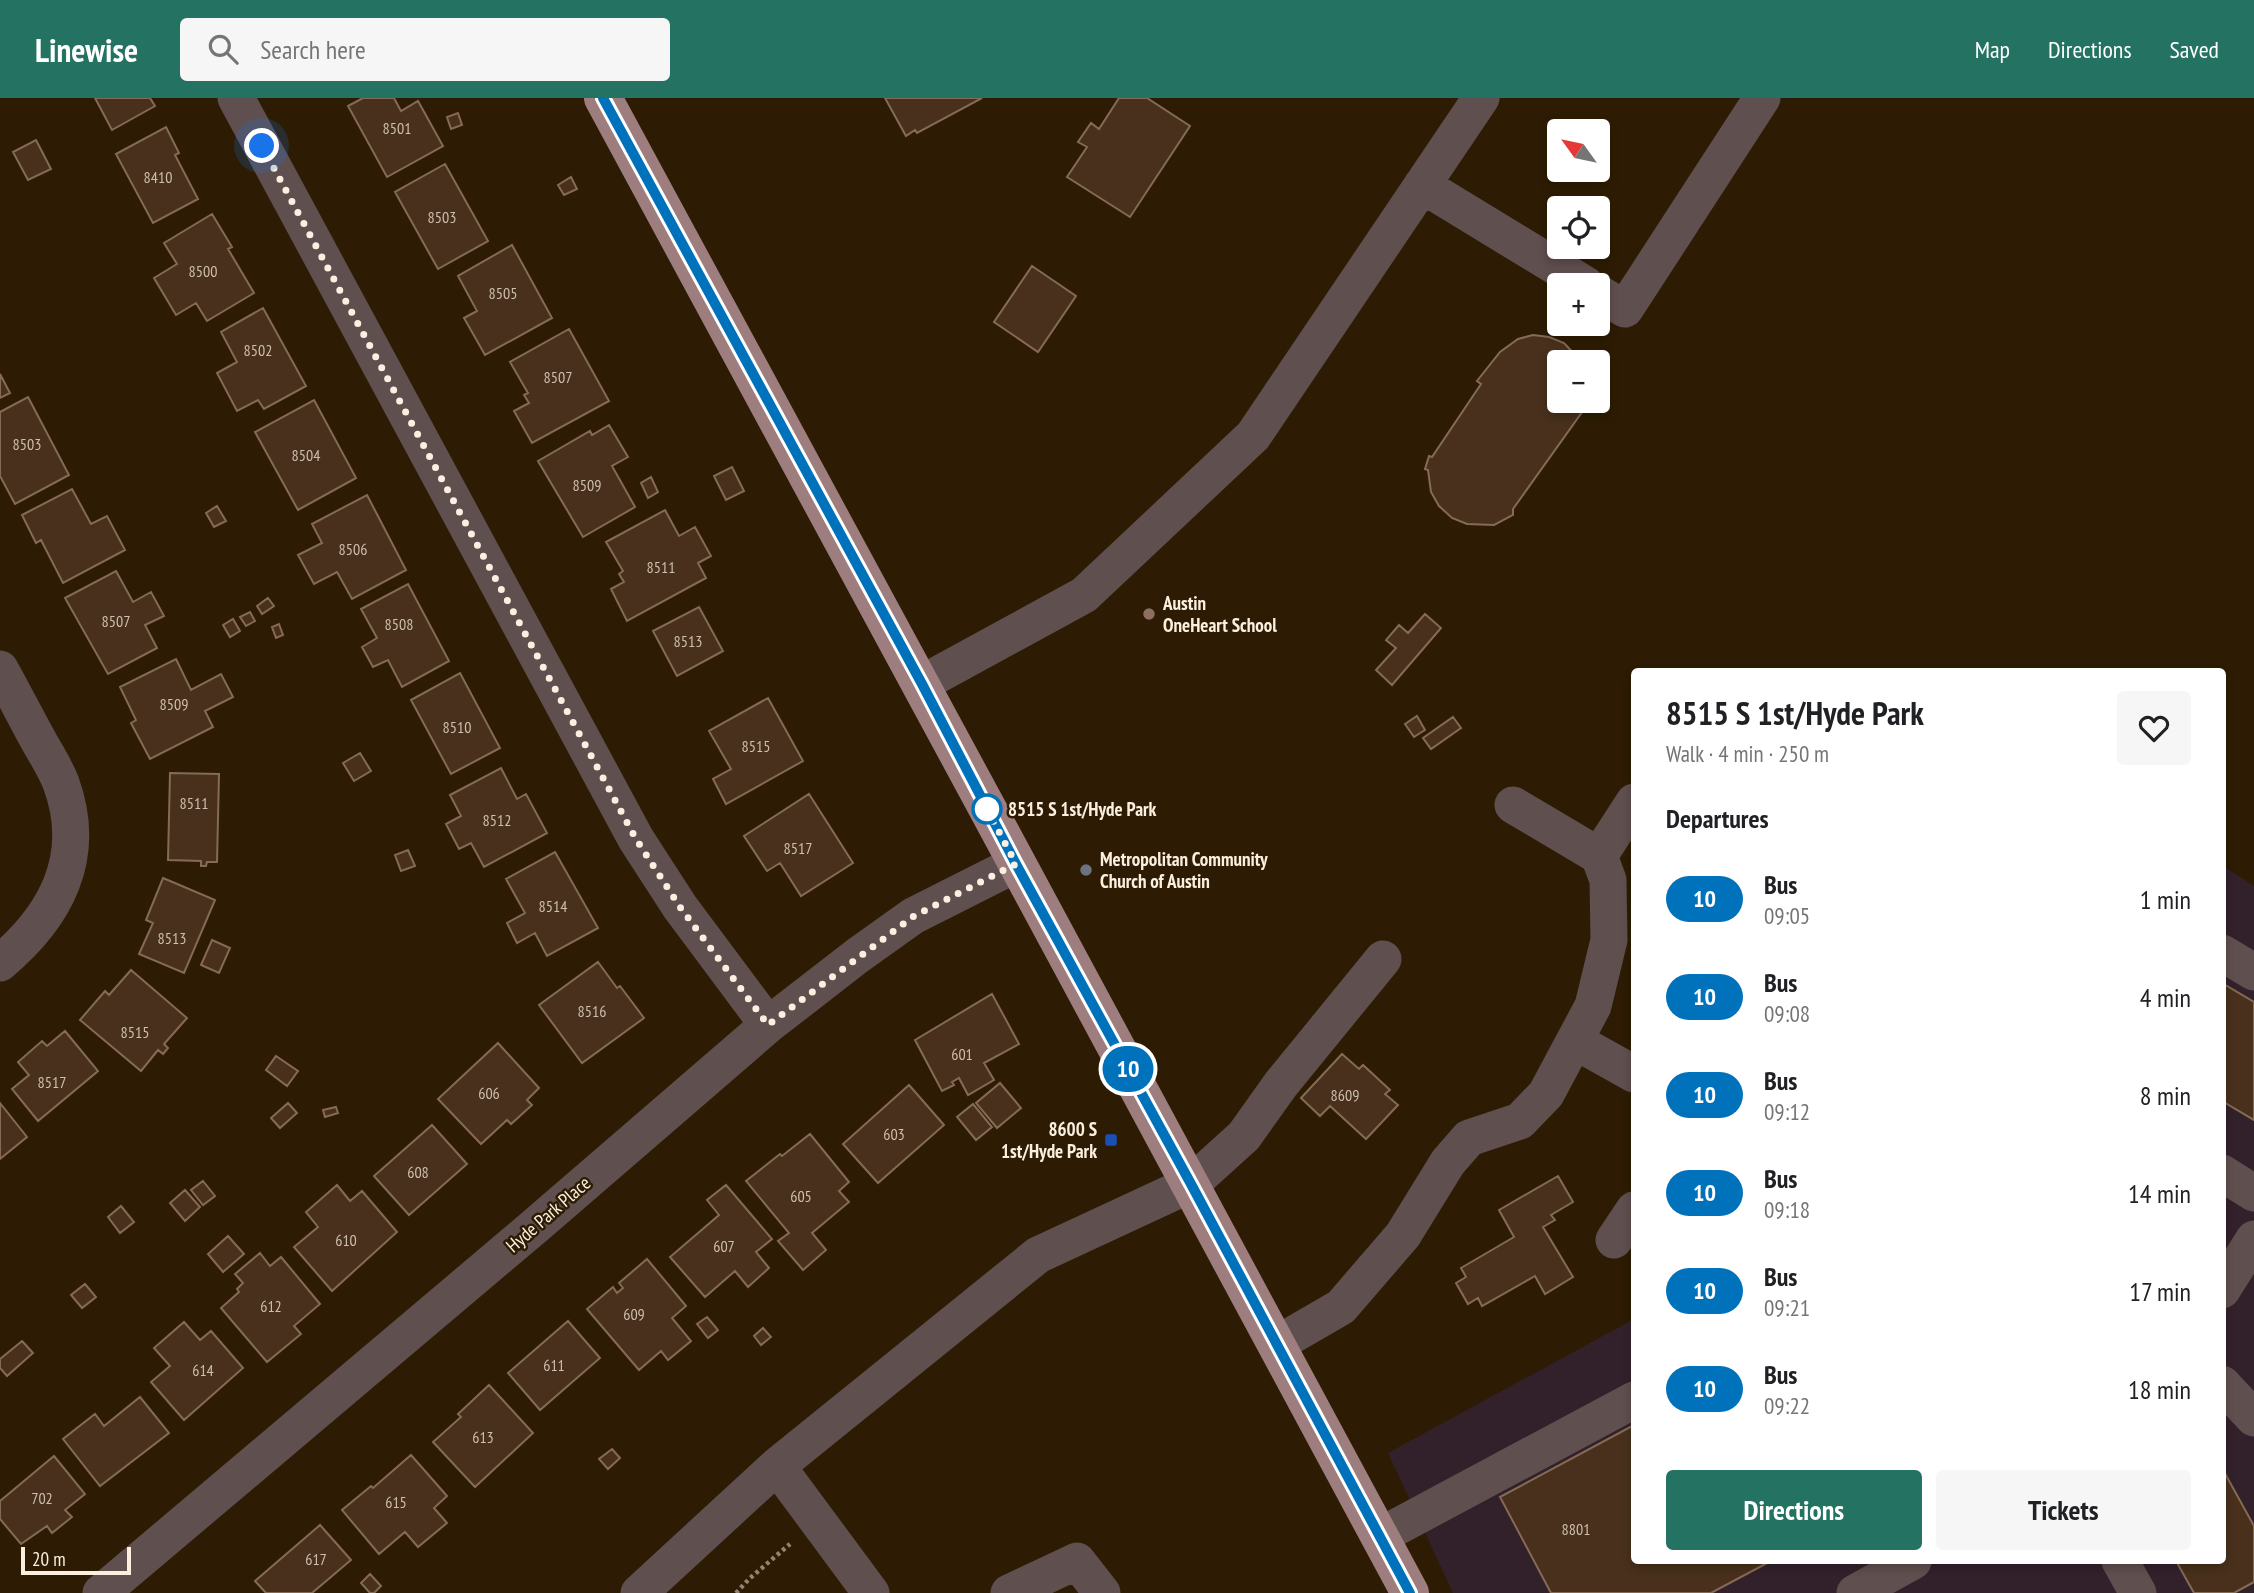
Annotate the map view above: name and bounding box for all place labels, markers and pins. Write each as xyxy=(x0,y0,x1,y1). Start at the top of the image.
place label: Austin OneHeart School xyxy=(1162,591,1277,637)
marker: Austin OneHeart School xyxy=(1141,606,1157,622)
marker: 8515 S 1st/Hyde Park xyxy=(972,794,1002,824)
place label: 8515 S 1st/Hyde Park xyxy=(1008,797,1157,821)
place label: Metropolitan Community Church of Austin xyxy=(1100,847,1268,893)
marker: Metropolitan Community Church of Austin xyxy=(1078,862,1094,878)
place label: 8600 S 1st/Hyde Park xyxy=(1001,1117,1097,1163)
marker: 8600 S 1st/Hyde Park xyxy=(1103,1132,1119,1148)

